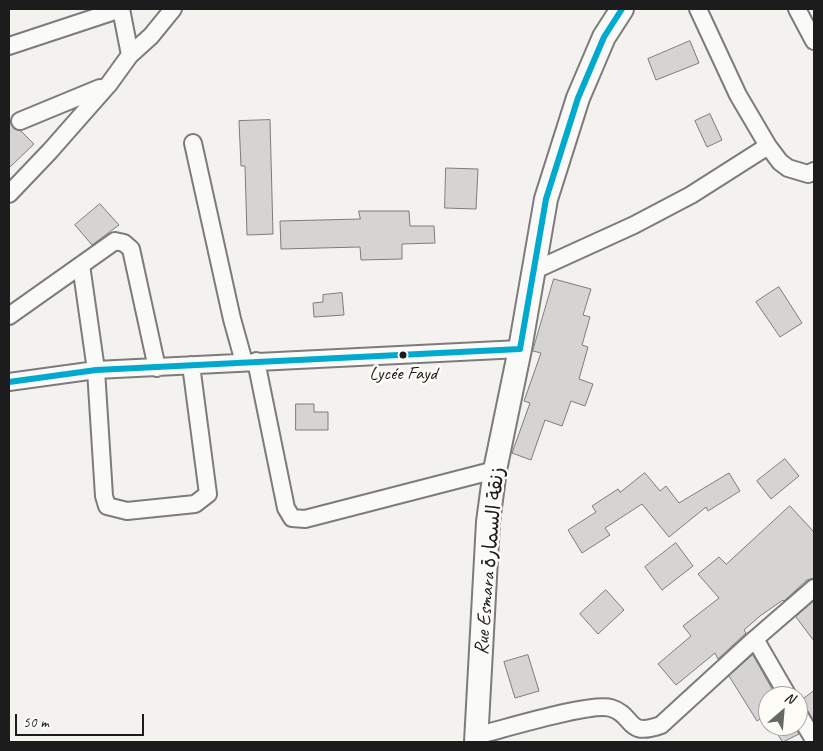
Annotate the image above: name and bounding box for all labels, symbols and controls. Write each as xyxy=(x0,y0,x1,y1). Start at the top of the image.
marker: Lycée Fayd xyxy=(398,350,408,360)
place label: Lycée Fayd xyxy=(369,363,437,385)
street label: Rue Esmara زنقة السمارة xyxy=(470,466,510,656)
north arrow xyxy=(758,686,808,736)
text: N xyxy=(782,689,797,708)
scale bar xyxy=(18,704,146,736)
text: 50 m xyxy=(23,713,49,732)

